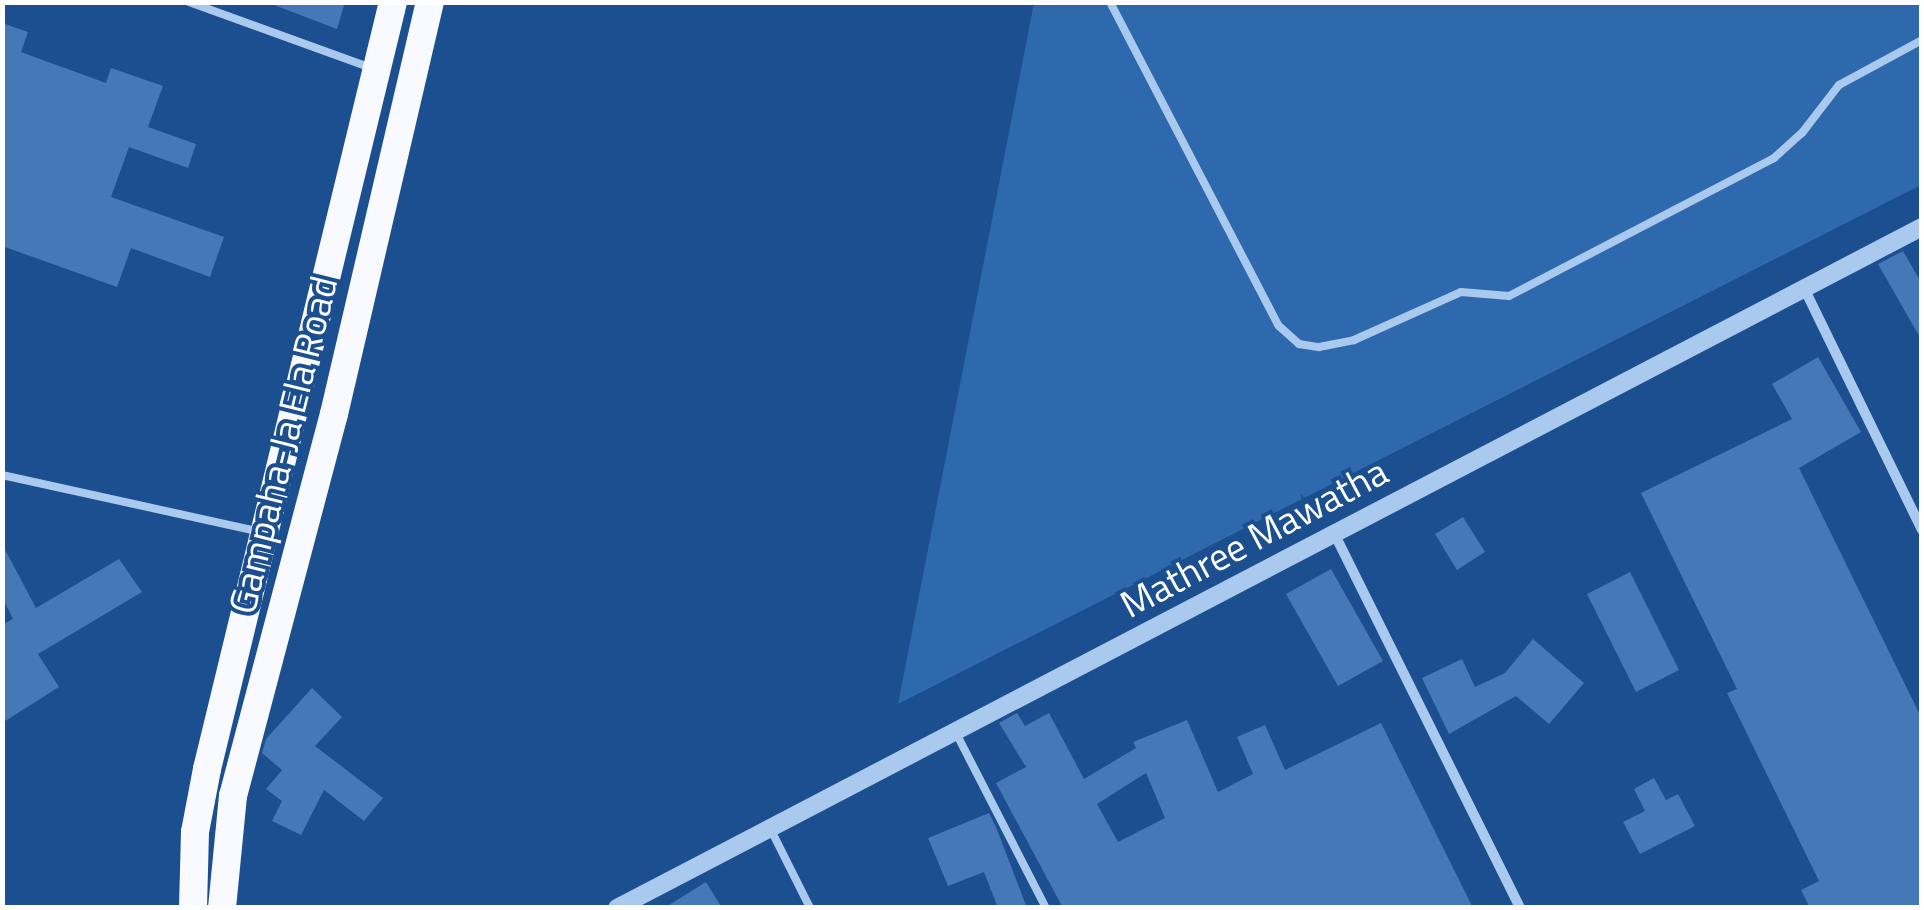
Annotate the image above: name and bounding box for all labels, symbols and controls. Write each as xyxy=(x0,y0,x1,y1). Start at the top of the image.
street label: Gampaha-Ja Ela Road xyxy=(219,272,347,618)
street label: Mathree Mawatha xyxy=(1113,448,1395,628)

